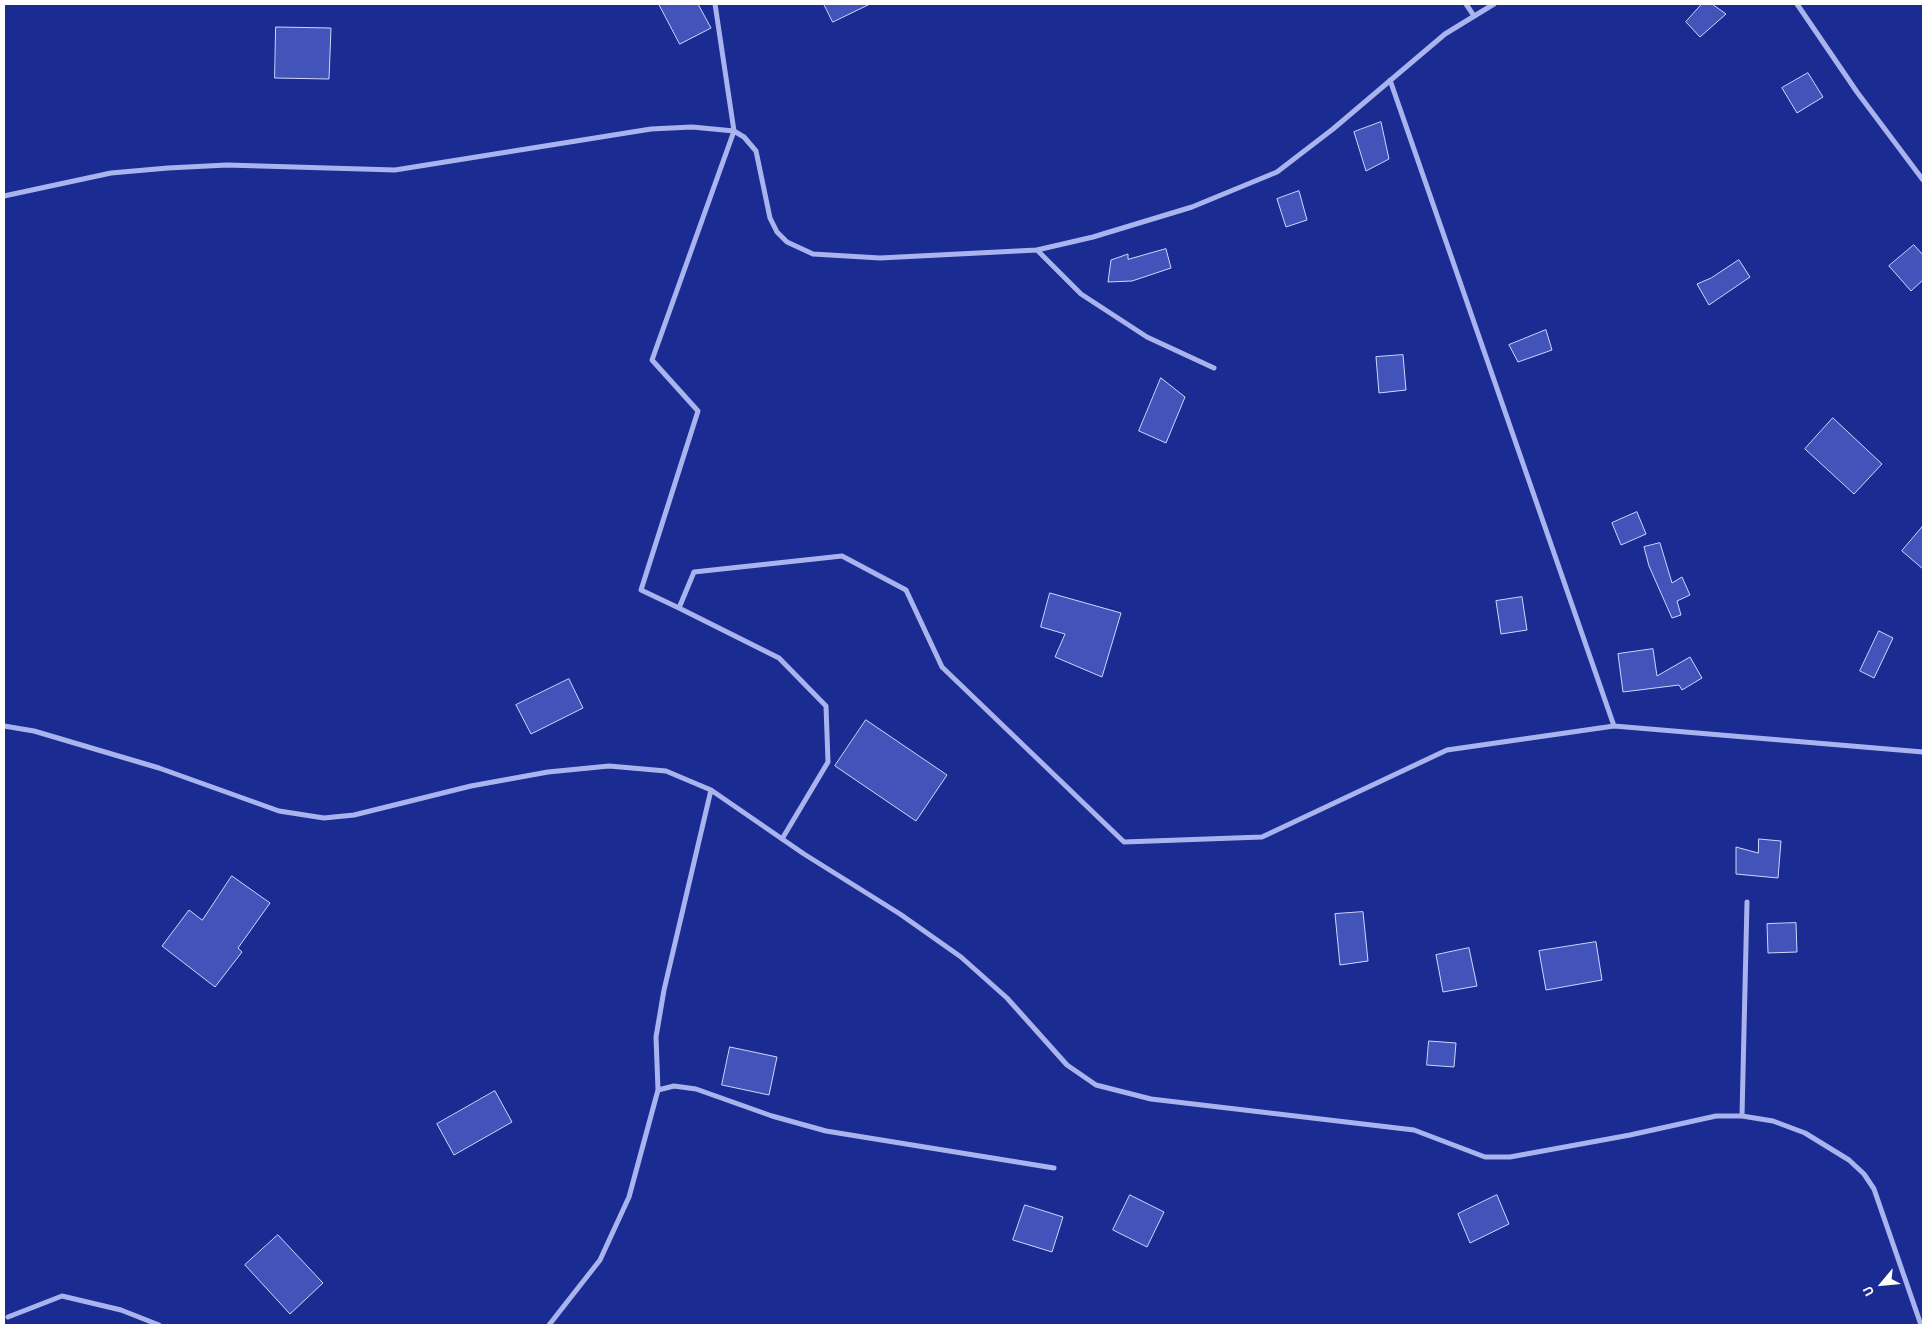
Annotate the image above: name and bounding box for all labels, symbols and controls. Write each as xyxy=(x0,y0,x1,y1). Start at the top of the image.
north arrow xyxy=(1857,1259,1907,1309)
text: U xyxy=(1860,1284,1877,1298)

